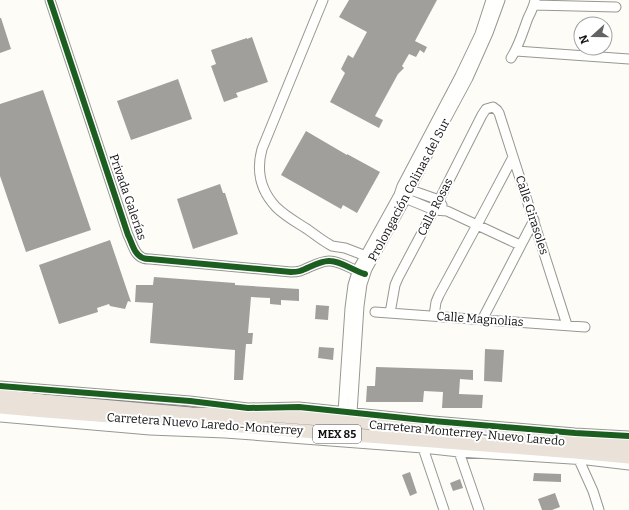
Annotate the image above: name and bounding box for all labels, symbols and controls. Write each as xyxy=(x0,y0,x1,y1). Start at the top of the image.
north arrow xyxy=(573,16,613,56)
text: N xyxy=(576,33,592,46)
street label: Prolongación Colinas del Sur xyxy=(365,116,453,264)
street label: Privada Galerías xyxy=(107,152,149,242)
street label: Calle Girasoles xyxy=(513,174,551,257)
street label: Calle Rosas xyxy=(415,176,456,238)
street label: Calle Magnolias xyxy=(436,309,524,329)
street label: Carretera Nuevo Laredo-Monterrey xyxy=(106,410,304,438)
street label: Carretera Monterrey-Nuevo Laredo xyxy=(368,417,566,449)
road number: MEX 85 xyxy=(313,425,361,443)

